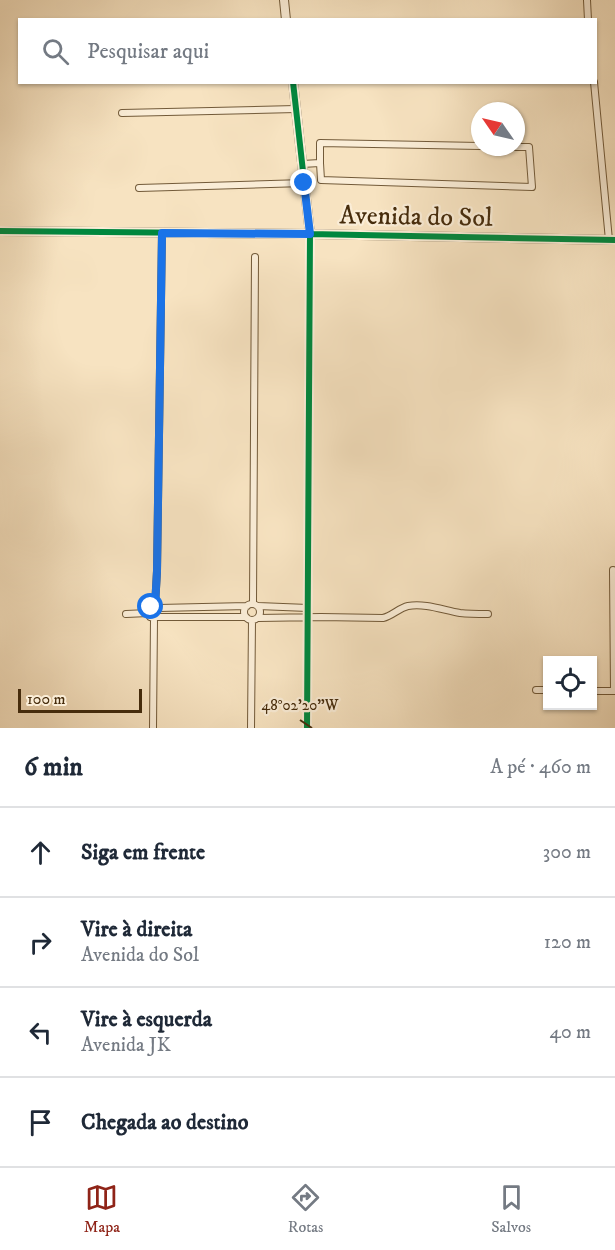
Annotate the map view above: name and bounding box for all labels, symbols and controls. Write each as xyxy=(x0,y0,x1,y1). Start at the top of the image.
search box xyxy=(18,18,597,84)
icon: search xyxy=(39,35,72,68)
text: Pesquisar aqui xyxy=(87,38,209,65)
north arrow xyxy=(471,102,525,156)
route end xyxy=(290,169,316,195)
street label: Avenida do Sol xyxy=(339,199,493,235)
route start xyxy=(137,593,163,619)
map controls xyxy=(543,656,597,710)
button: locate xyxy=(543,656,597,710)
scale bar xyxy=(18,686,142,714)
text: 100 m xyxy=(27,689,66,709)
text: 48°02'20"W xyxy=(262,696,339,715)
text: 6 min xyxy=(24,751,83,784)
text: A pé · 460 m xyxy=(490,755,591,780)
icon: ahead xyxy=(24,836,57,869)
text: Siga em frente xyxy=(81,839,205,866)
text: 300 m xyxy=(543,840,591,865)
text: Vire à direita xyxy=(81,916,192,943)
icon: right xyxy=(24,926,57,959)
text: 120 m xyxy=(544,930,591,955)
text: Avenida do Sol xyxy=(81,943,199,968)
text: Vire à esquerda xyxy=(81,1006,212,1033)
icon: left xyxy=(24,1016,57,1049)
text: 40 m xyxy=(549,1020,591,1045)
text: Avenida JK xyxy=(81,1033,171,1058)
icon: arrive xyxy=(24,1106,57,1139)
text: Chegada ao destino xyxy=(81,1109,248,1136)
tab: Mapa xyxy=(84,1181,120,1237)
tab: Rotas xyxy=(288,1181,323,1237)
tab: Salvos xyxy=(491,1181,531,1237)

